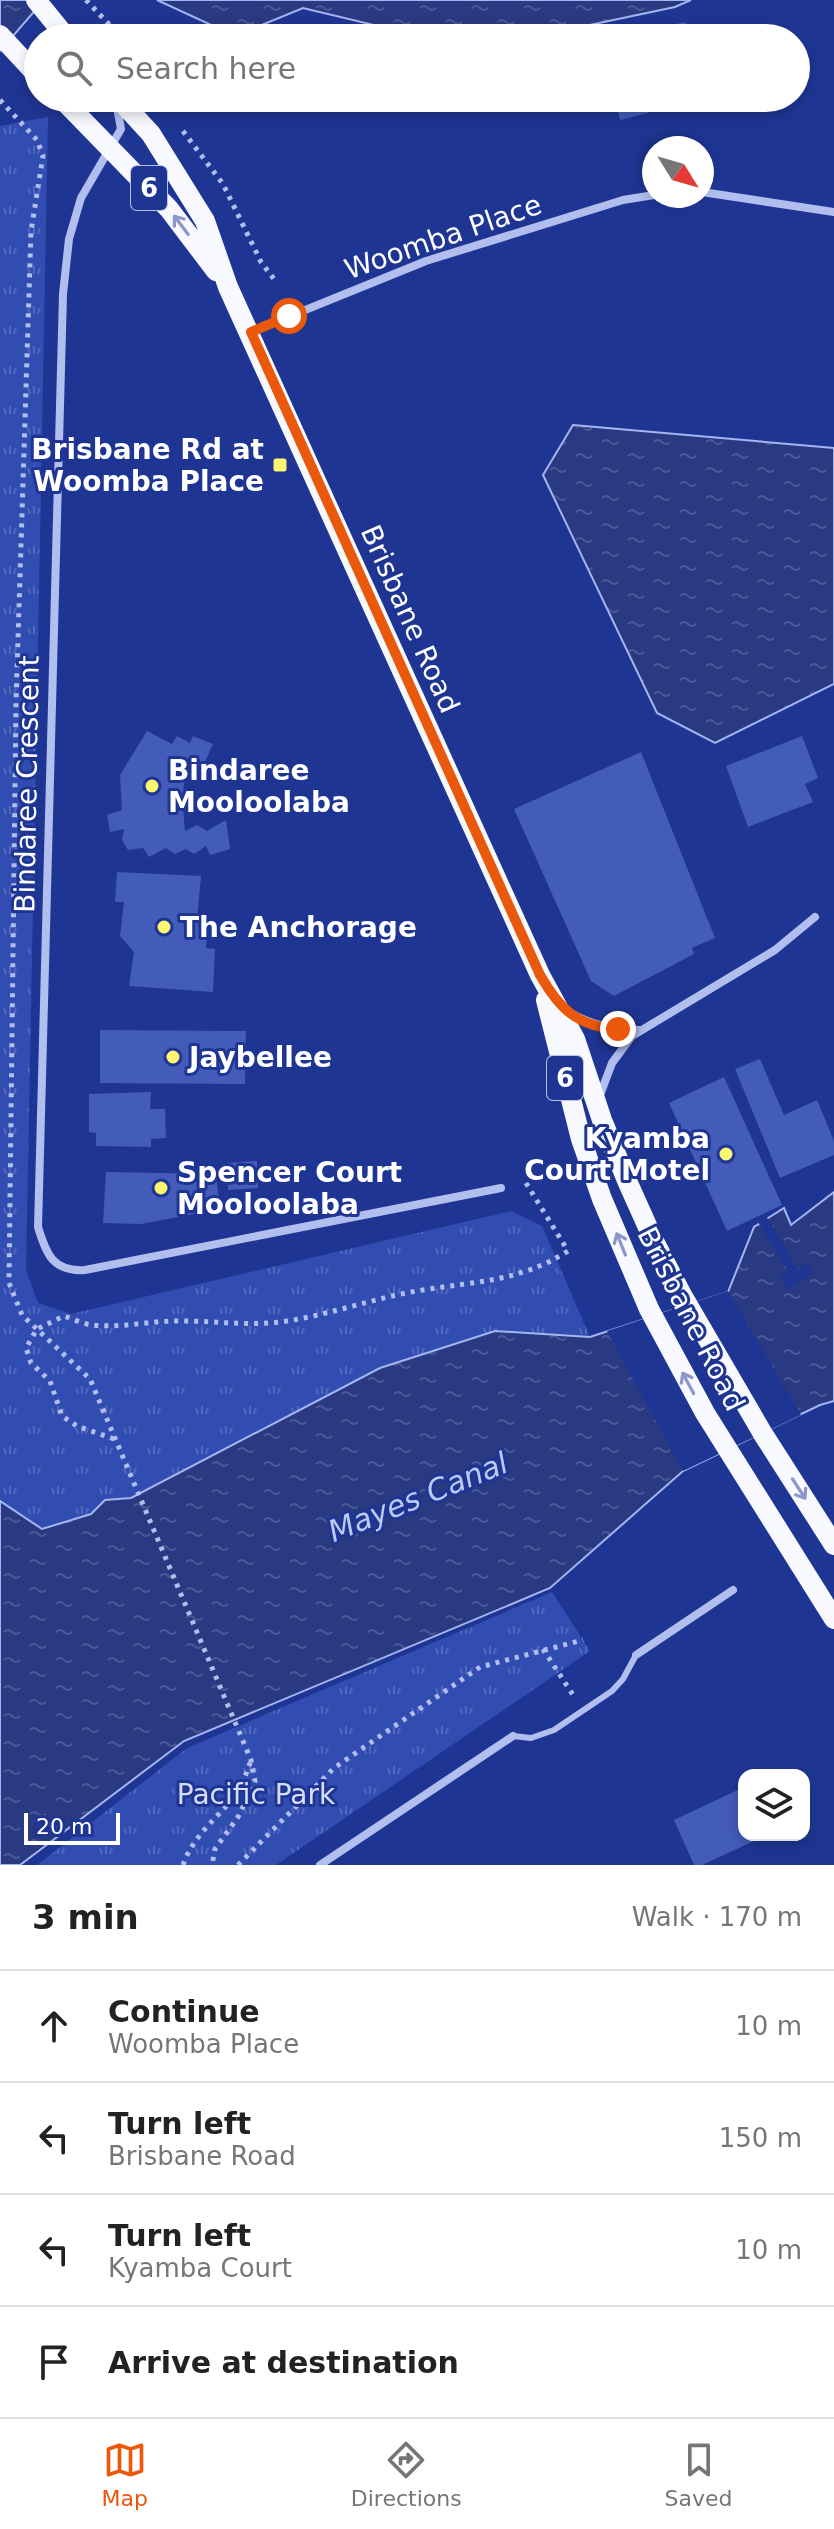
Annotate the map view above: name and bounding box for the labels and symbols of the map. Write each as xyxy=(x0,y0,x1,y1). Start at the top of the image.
north arrow xyxy=(642,136,714,208)
road number: 6 xyxy=(131,166,167,210)
street label: Woomba Place xyxy=(340,188,546,286)
one-way arrow xyxy=(172,214,189,236)
route start xyxy=(271,298,307,334)
place label: Brisbane Rd at Woomba Place xyxy=(31,433,264,498)
marker: Brisbane Rd at Woomba Place xyxy=(271,456,289,474)
street label: Brisbane Road xyxy=(354,520,466,718)
street label: Bindaree Crescent xyxy=(8,655,46,913)
place label: Bindaree Mooloolaba xyxy=(168,754,350,819)
marker: Bindaree Mooloolaba xyxy=(143,777,161,795)
place label: The Anchorage xyxy=(180,911,417,944)
marker: The Anchorage xyxy=(155,918,173,936)
route end xyxy=(600,1011,636,1047)
place label: Jaybellee xyxy=(187,1041,332,1074)
marker: Jaybellee xyxy=(164,1048,182,1066)
road number: 6 xyxy=(547,1056,583,1100)
place label: Kyamba Court Motel xyxy=(524,1122,710,1187)
marker: Kyamba Court Motel xyxy=(717,1145,735,1163)
place label: Spencer Court Mooloolaba xyxy=(177,1156,402,1221)
marker: Spencer Court Mooloolaba xyxy=(152,1179,170,1197)
street label: Brisbane Road xyxy=(630,1221,752,1417)
one-way arrow xyxy=(612,1232,627,1257)
one-way arrow xyxy=(680,1372,696,1395)
water label: Mayes Canal xyxy=(323,1445,514,1549)
one-way arrow xyxy=(790,1478,807,1500)
park label: Pacific Park xyxy=(177,1778,336,1811)
scale bar xyxy=(24,1809,120,1845)

